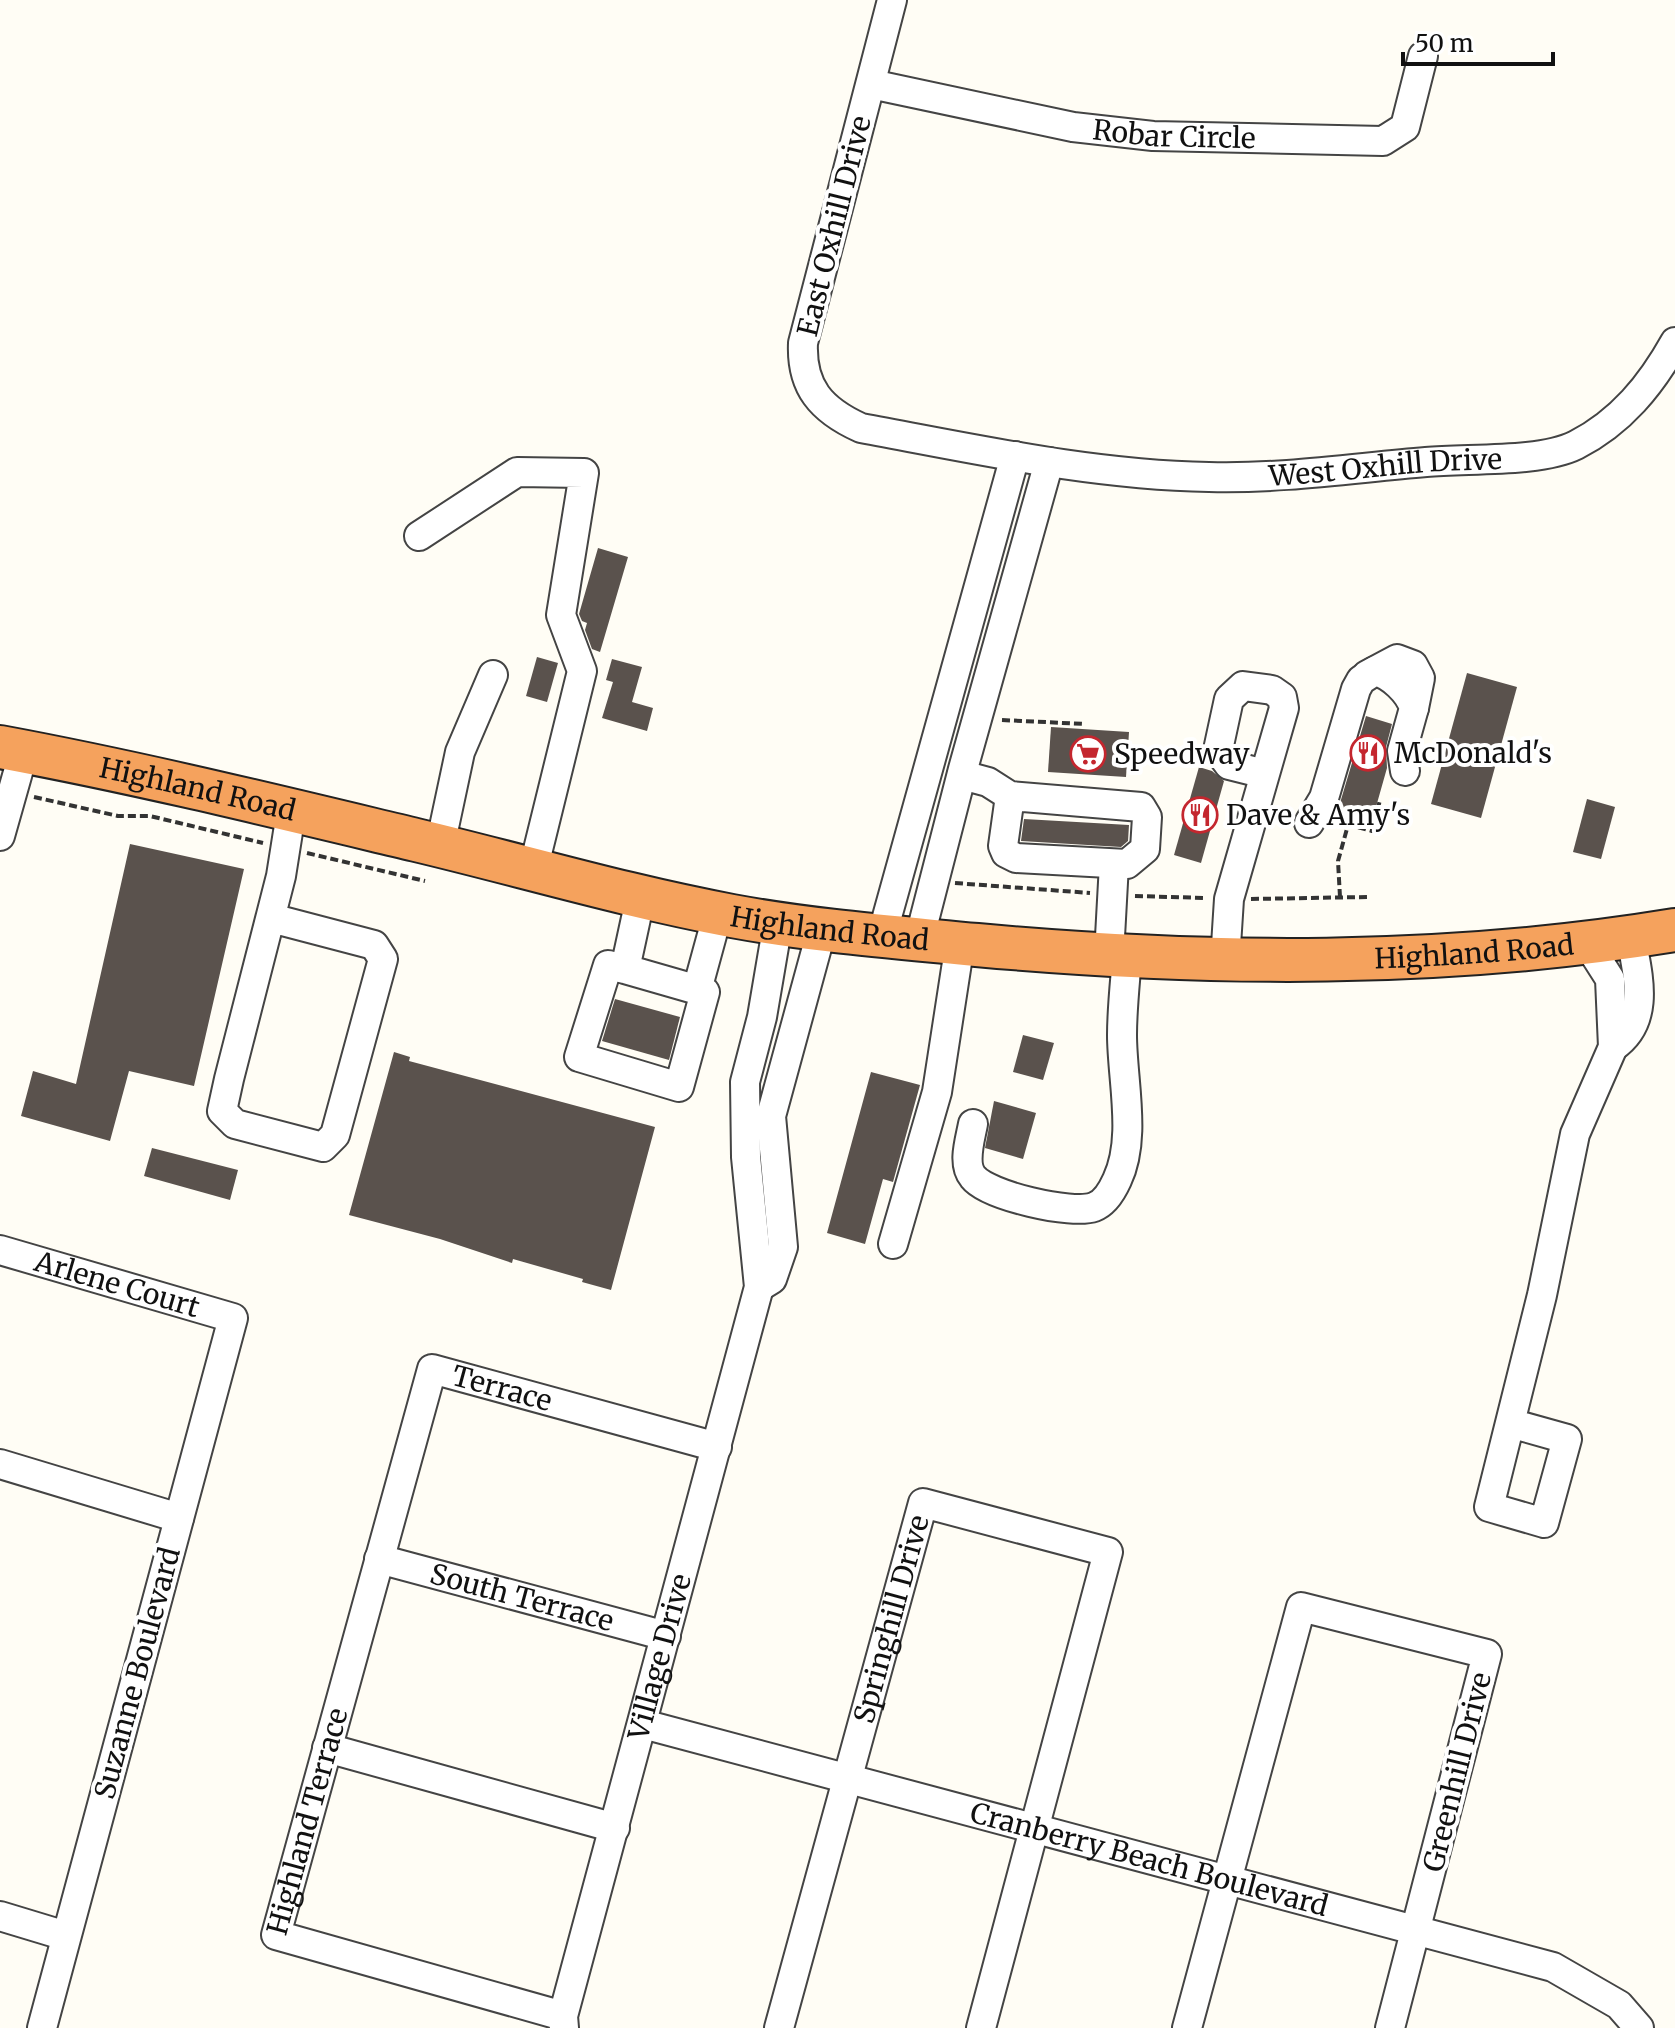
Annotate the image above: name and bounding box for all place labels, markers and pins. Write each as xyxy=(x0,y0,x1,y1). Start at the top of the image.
restaurant icon: McDonald's xyxy=(1349,734,1387,772)
supermarket icon: Speedway xyxy=(1069,735,1107,773)
place label: McDonald's xyxy=(1394,735,1552,771)
place label: Speedway xyxy=(1114,736,1250,772)
restaurant icon: Dave & Amy's xyxy=(1181,796,1219,834)
place label: Dave & Amy's xyxy=(1226,797,1410,833)

